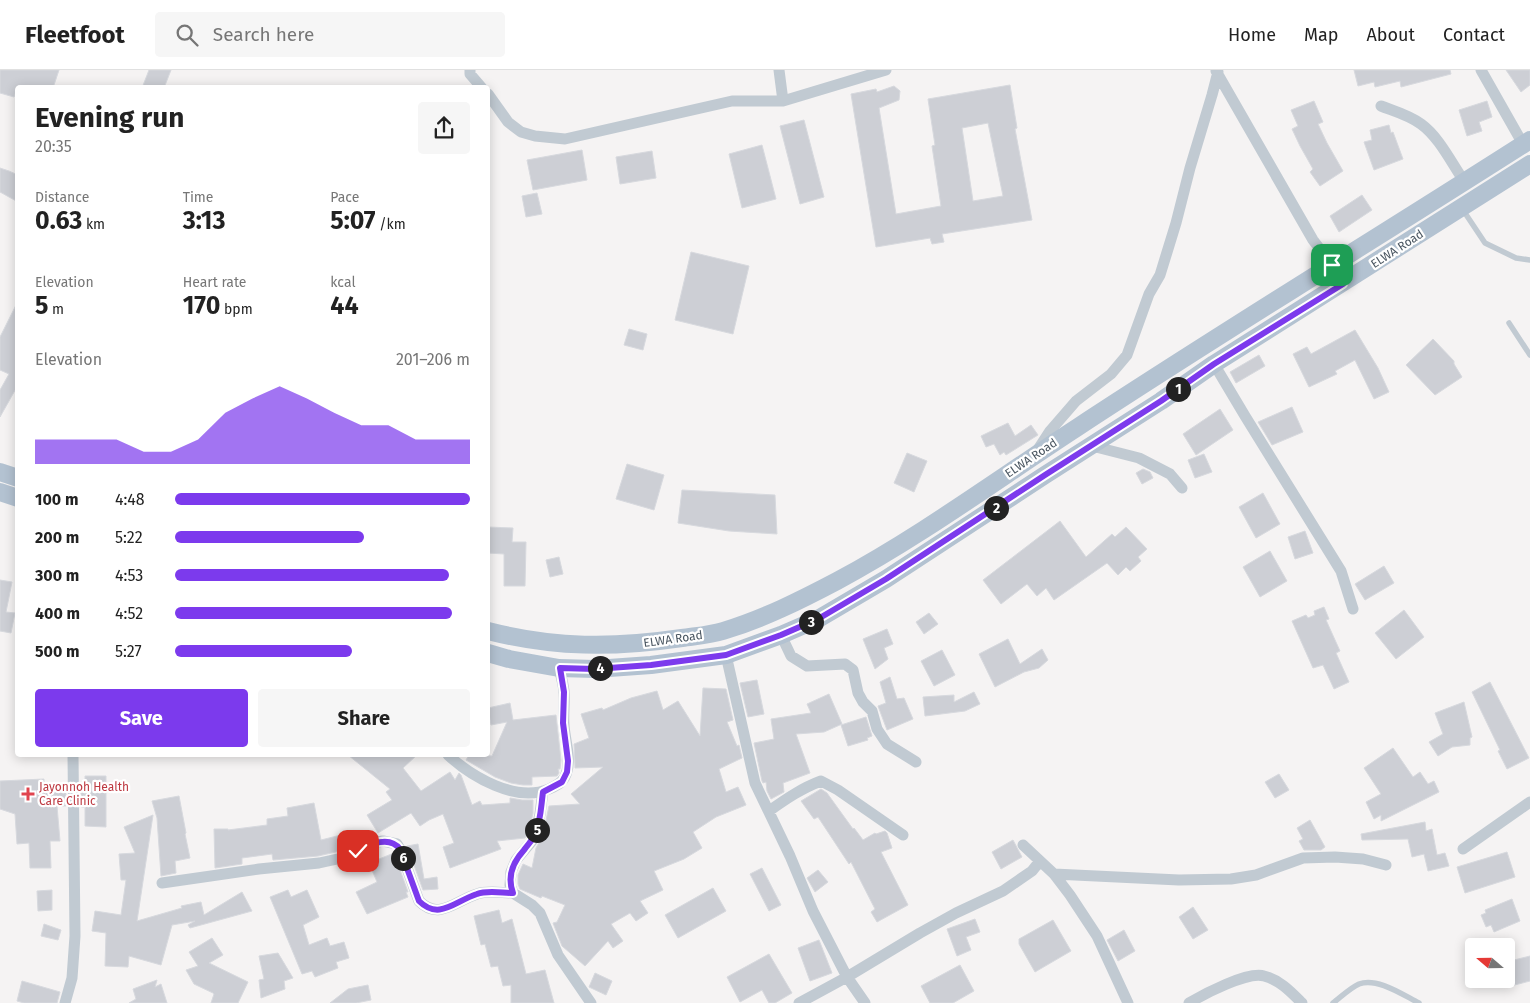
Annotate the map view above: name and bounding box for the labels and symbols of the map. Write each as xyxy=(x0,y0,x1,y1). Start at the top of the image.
street label: ELWA Road xyxy=(1368,227,1426,271)
pin xyxy=(1311,244,1353,286)
pin: 1 xyxy=(1166,376,1190,402)
street label: ELWA Road xyxy=(1002,436,1060,480)
pin: 2 xyxy=(984,496,1008,520)
pin: 3 xyxy=(798,610,824,634)
street label: ELWA Road xyxy=(643,628,703,650)
pin: 4 xyxy=(588,656,612,680)
place label: Jayonnoh Health Care Clinic xyxy=(39,780,129,808)
marker: Jayonnoh Health Care Clinic xyxy=(21,787,35,801)
pin: 5 xyxy=(524,818,550,842)
pin xyxy=(337,830,379,872)
pin: 6 xyxy=(390,846,416,870)
north arrow xyxy=(1465,938,1515,988)

